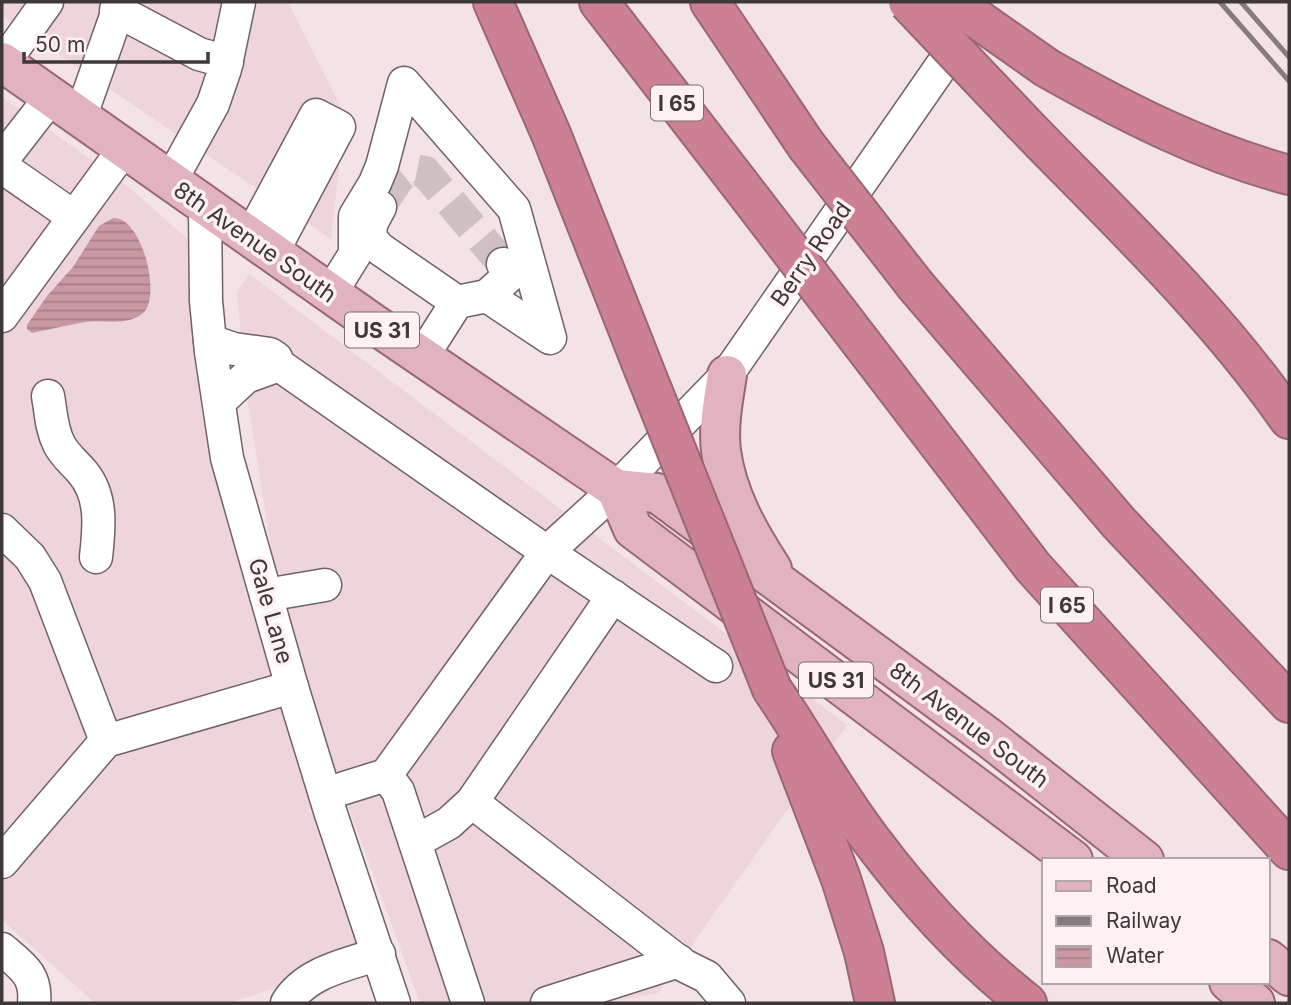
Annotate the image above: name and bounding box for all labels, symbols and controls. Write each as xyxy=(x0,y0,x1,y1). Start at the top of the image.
scale bar xyxy=(24,21,208,65)
text: 50 m xyxy=(35,32,85,57)
road number: I 65 xyxy=(651,86,703,120)
street label: 8th Avenue South xyxy=(168,175,342,309)
street label: Berry Road xyxy=(765,196,857,312)
road number: US 31 xyxy=(345,312,419,348)
street label: Gale Lane xyxy=(243,555,299,667)
road number: I 65 xyxy=(1041,588,1093,622)
street label: 8th Avenue South xyxy=(884,656,1054,794)
road number: US 31 xyxy=(799,662,873,698)
legend xyxy=(1042,858,1270,984)
text: Road xyxy=(1106,873,1157,898)
text: Railway xyxy=(1106,908,1182,933)
text: Water xyxy=(1106,943,1164,968)

